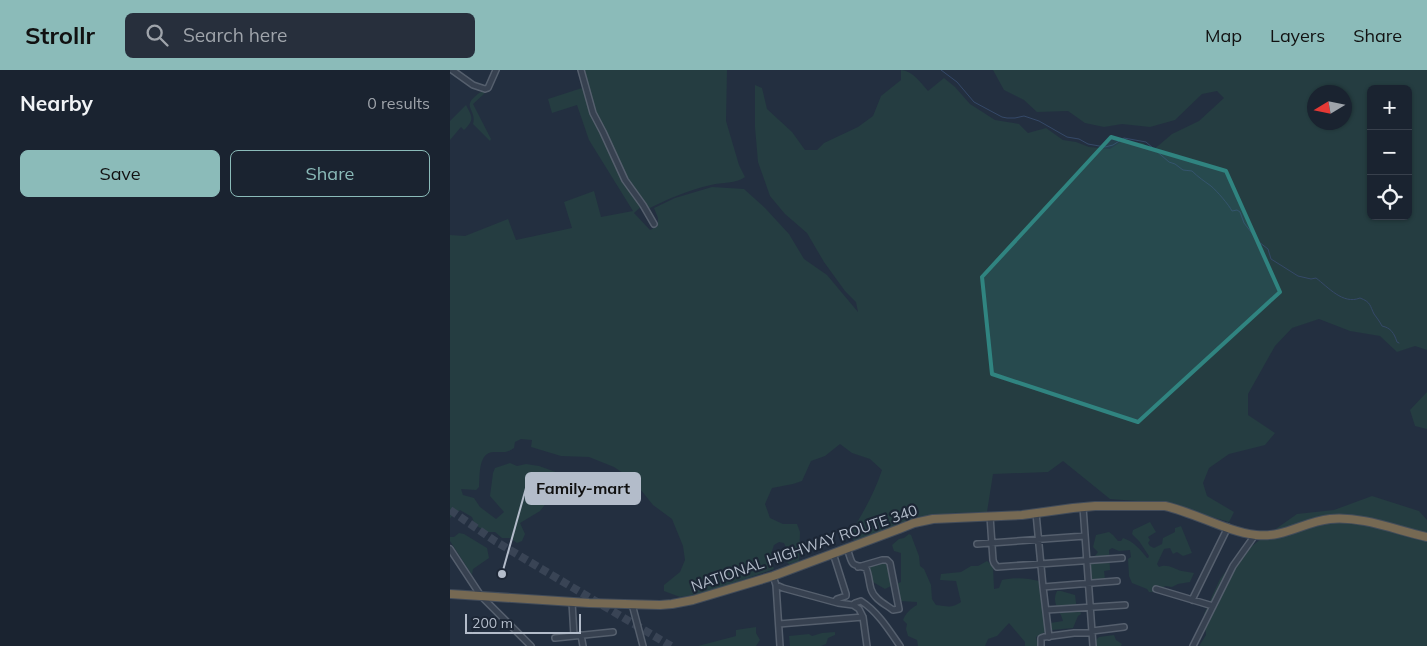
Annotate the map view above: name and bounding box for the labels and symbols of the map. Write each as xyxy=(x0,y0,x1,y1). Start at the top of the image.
north arrow xyxy=(1307,85,1352,130)
callout: Family-mart xyxy=(526,473,640,504)
text: Family-mart xyxy=(536,478,630,498)
street label: NATIONAL HIGHWAY ROUTE 340 xyxy=(688,500,920,596)
scale bar xyxy=(465,611,581,634)

